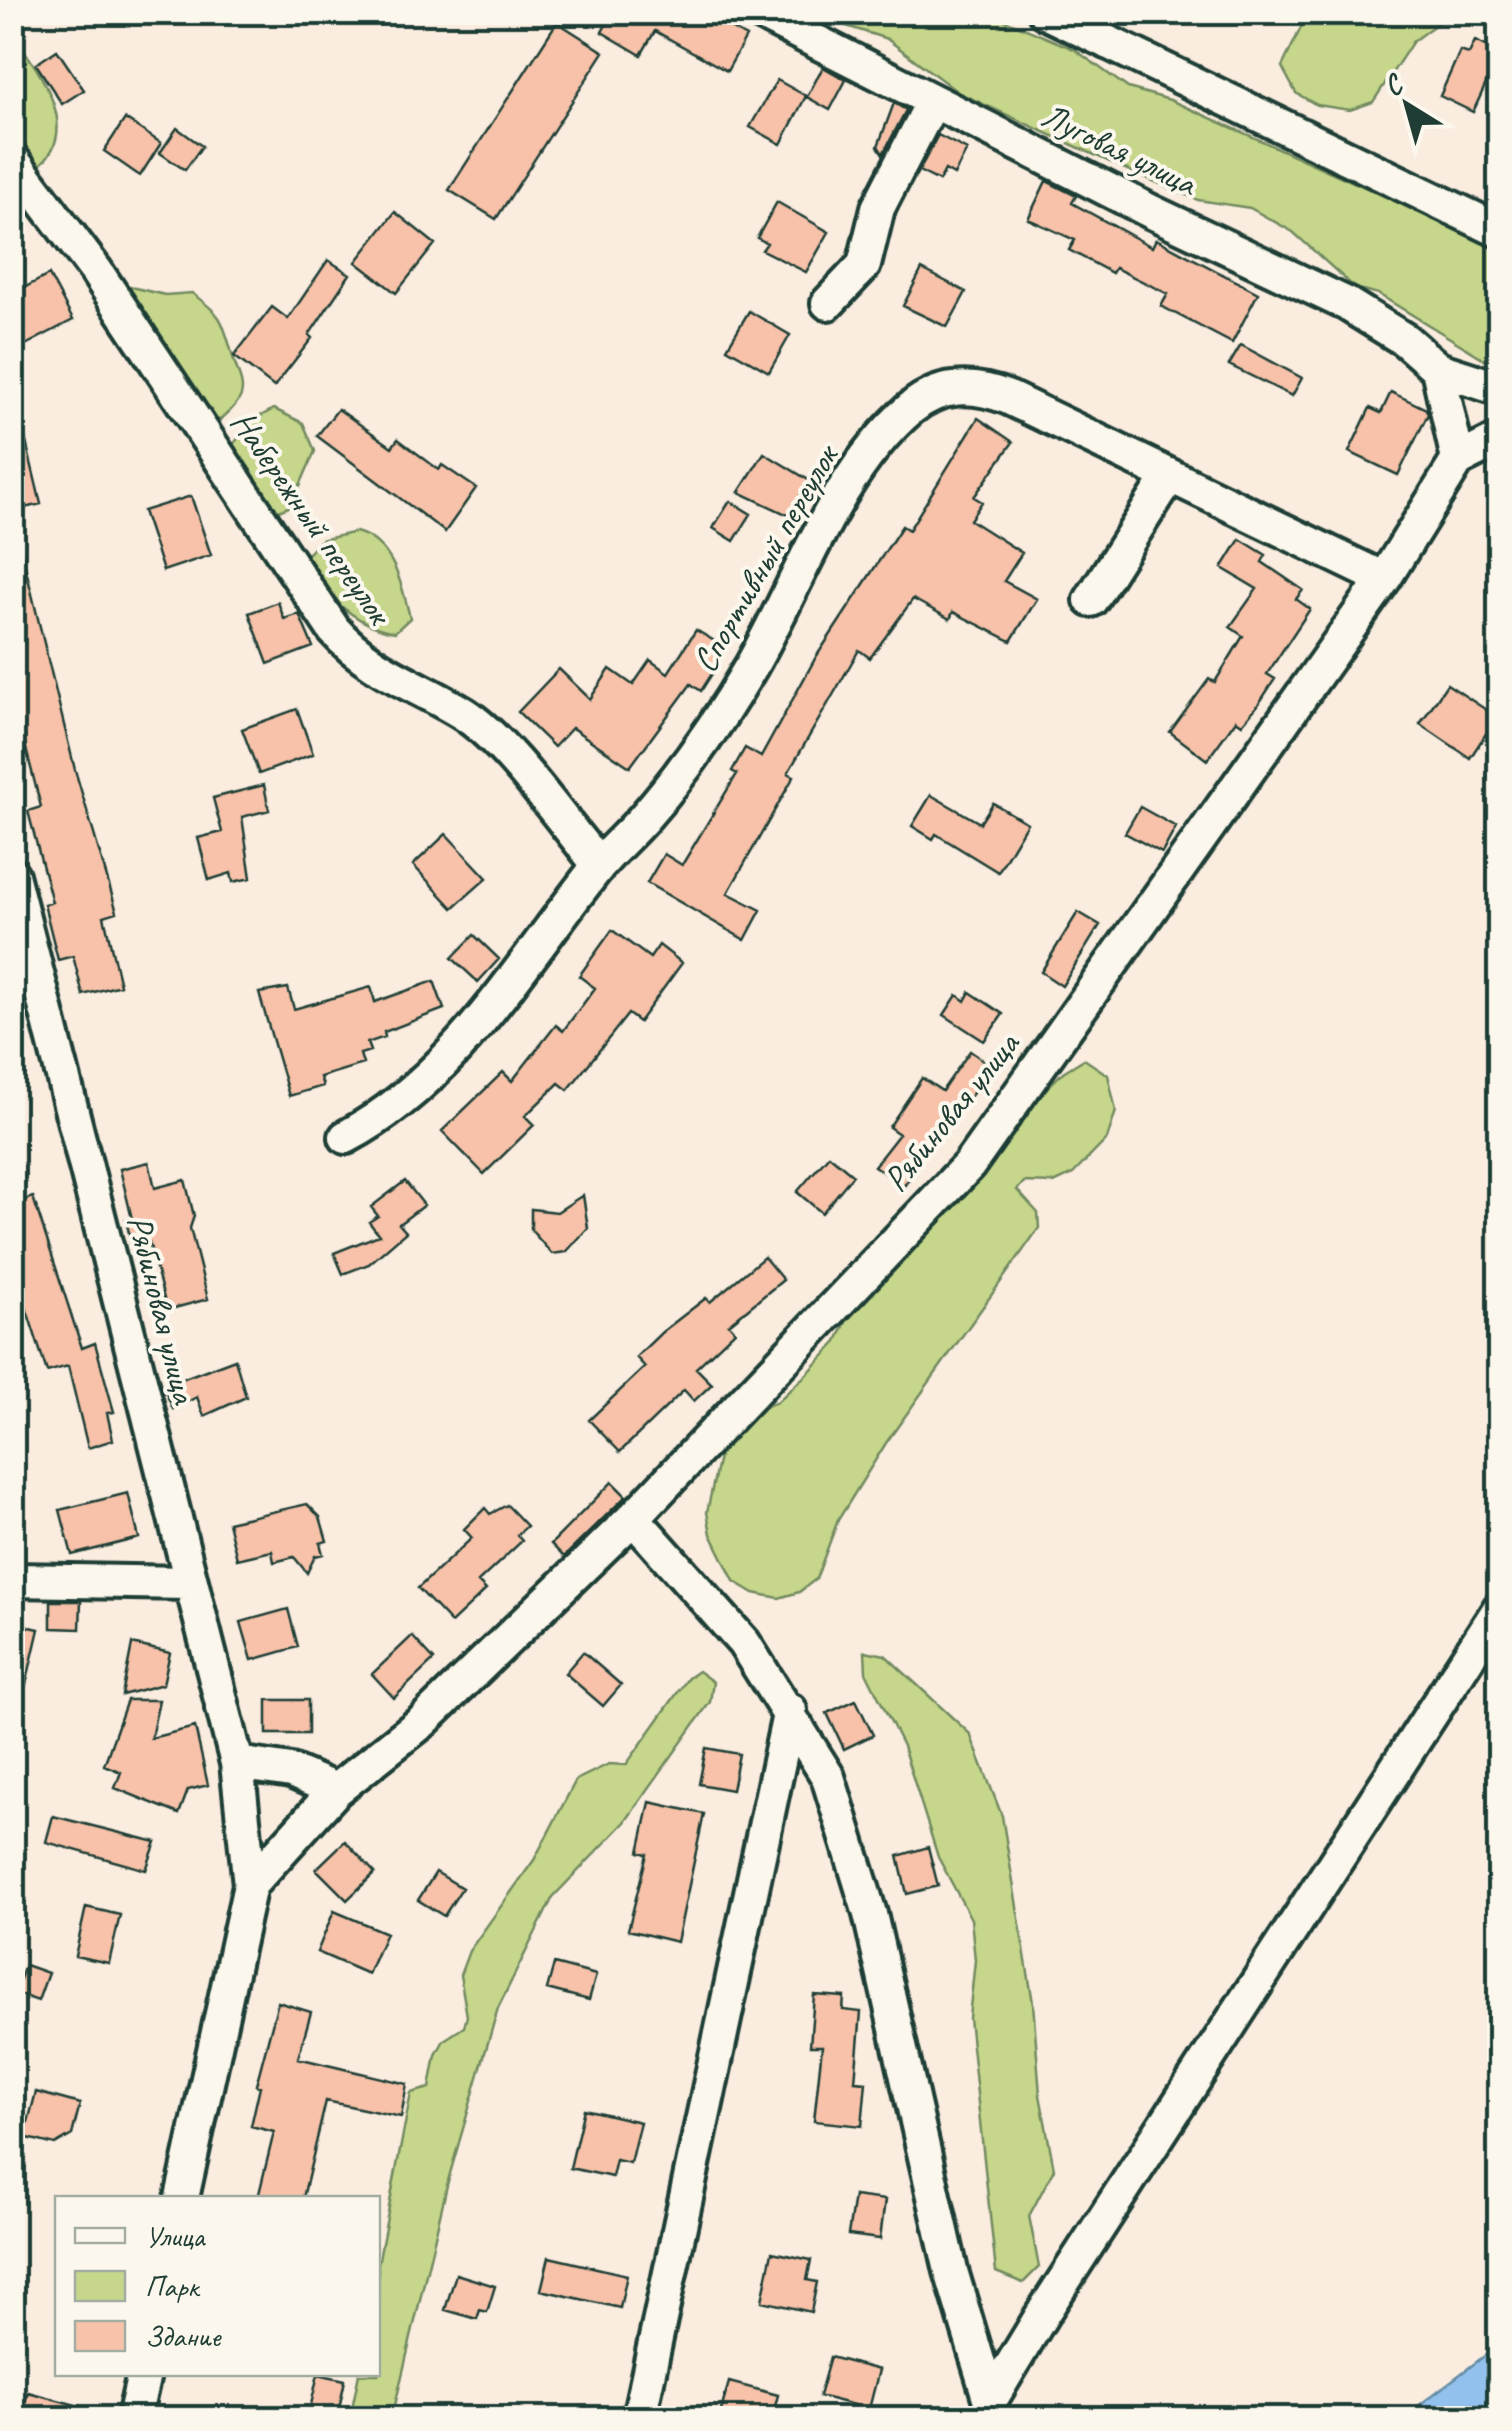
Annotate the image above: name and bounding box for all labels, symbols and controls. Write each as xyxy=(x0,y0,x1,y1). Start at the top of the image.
north arrow xyxy=(1357,55,1457,155)
text: С xyxy=(1376,65,1411,104)
street label: Луговая улица xyxy=(1034,92,1206,207)
street label: Набережный переулок xyxy=(221,401,403,635)
street label: Спортивный переулок xyxy=(682,435,850,680)
street label: Рябиновая улица xyxy=(873,1022,1030,1201)
street label: Рябиновая улица xyxy=(117,1210,208,1409)
legend xyxy=(55,2196,380,2376)
text: Улица xyxy=(145,2217,206,2255)
text: Парк xyxy=(145,2267,201,2305)
text: Здание xyxy=(145,2317,222,2355)

